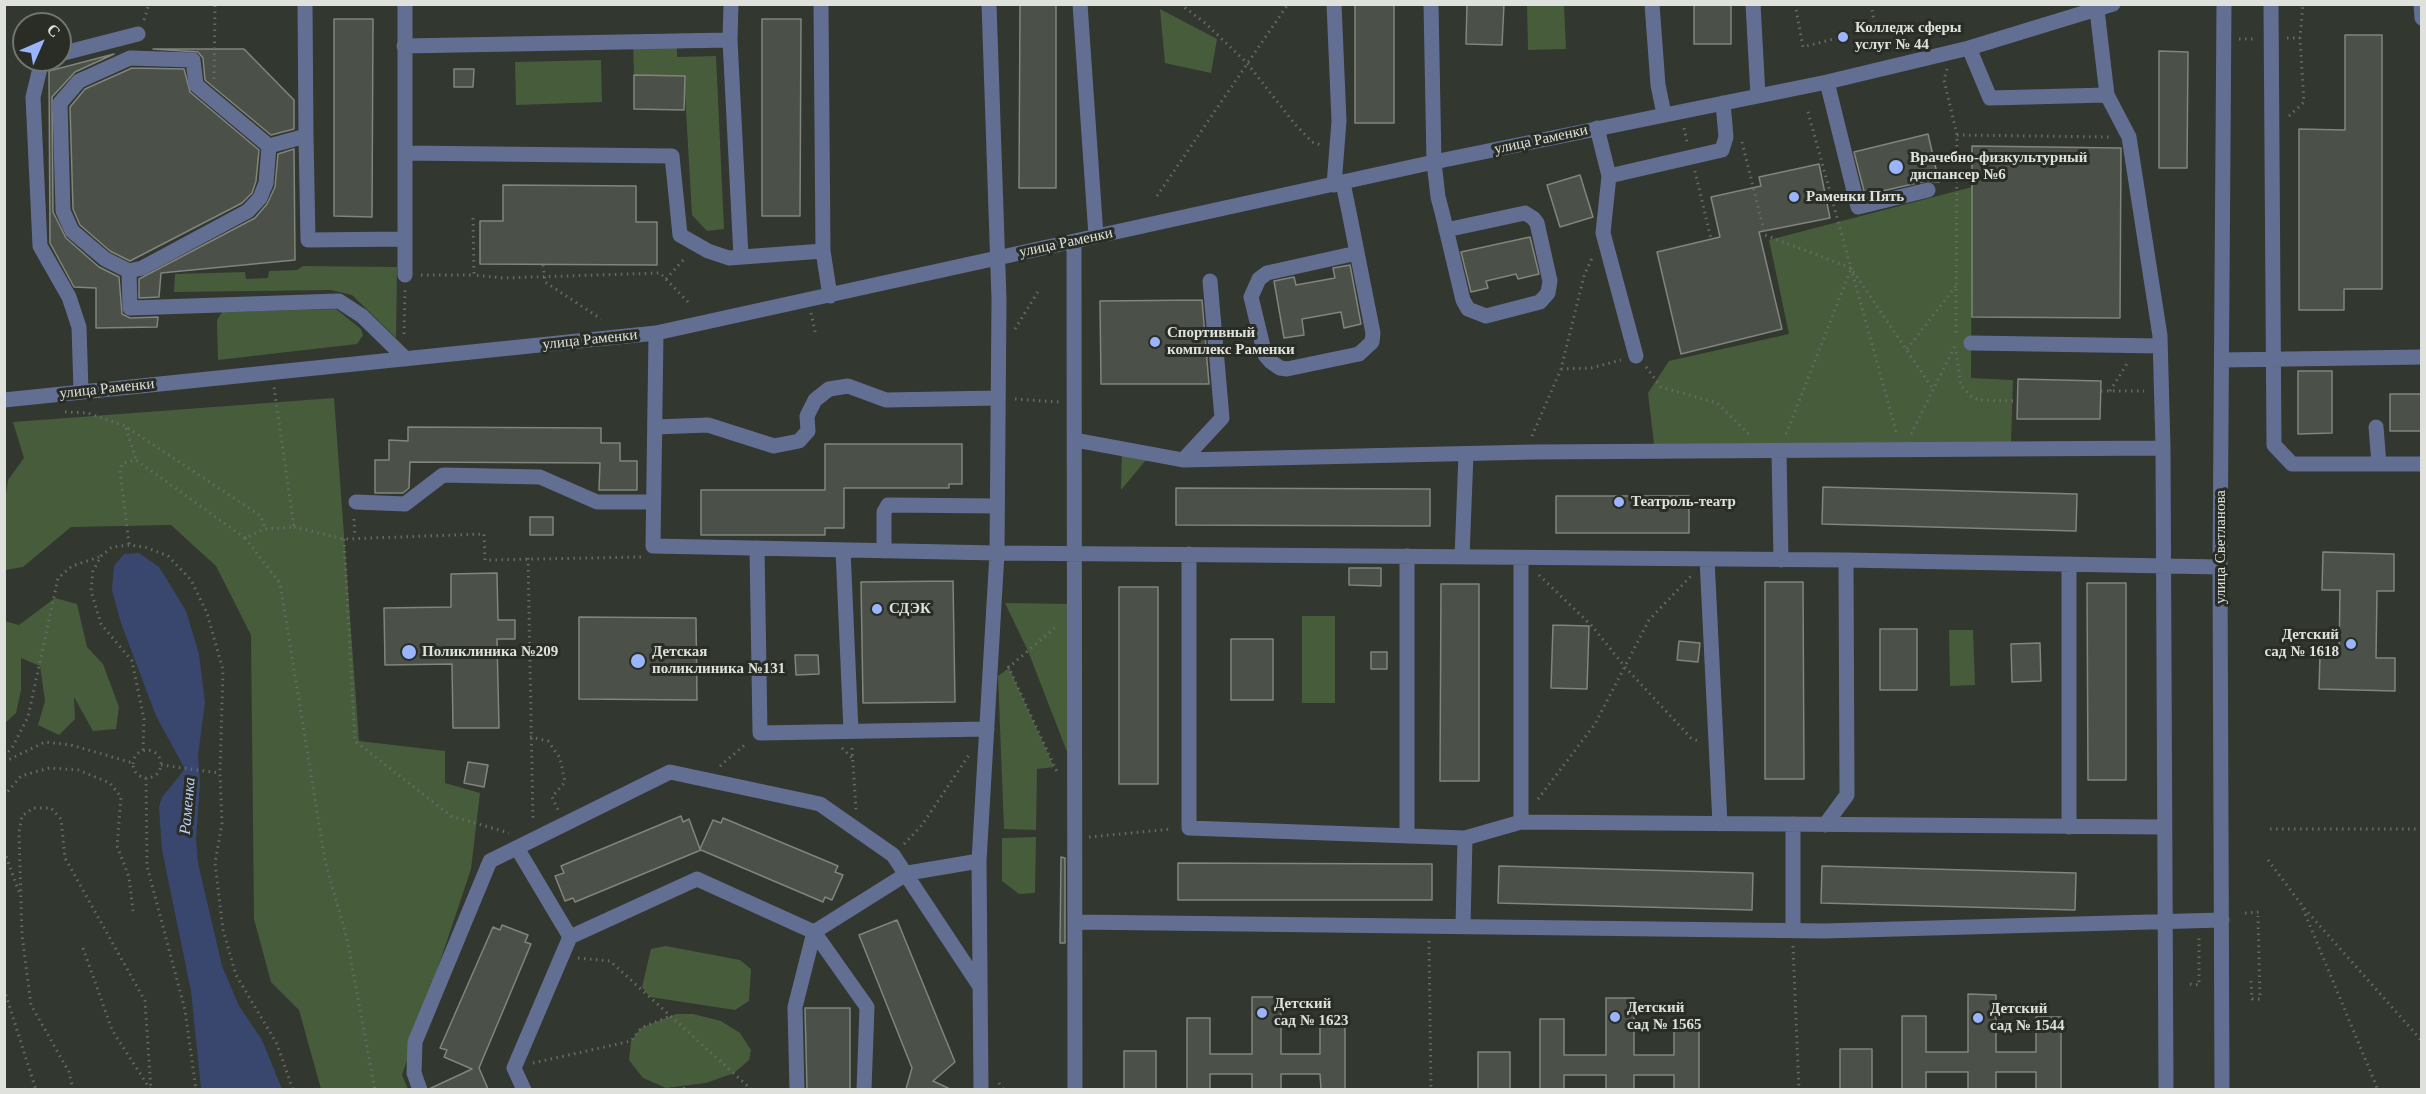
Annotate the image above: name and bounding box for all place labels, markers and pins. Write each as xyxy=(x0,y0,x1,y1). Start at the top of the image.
place label: Колледж сферы услуг № 44 xyxy=(1855,19,1961,54)
marker: Колледж сферы услуг № 44 xyxy=(1836,30,1850,44)
place label: Врачебно-физкультурный диспансер №6 xyxy=(1910,149,2087,184)
marker: Врачебно-физкультурный диспансер №6 xyxy=(1887,158,1905,176)
place label: Раменки Пять xyxy=(1806,188,1904,206)
marker: Раменки Пять xyxy=(1787,190,1801,204)
place label: Спортивный комплекс Раменки xyxy=(1167,324,1295,359)
marker: Спортивный комплекс Раменки xyxy=(1148,335,1162,349)
place label: Театроль-театр xyxy=(1631,493,1736,511)
marker: Театроль-театр xyxy=(1612,495,1626,509)
place label: СДЭК xyxy=(889,600,931,618)
marker: СДЭК xyxy=(870,602,884,616)
place label: Детский сад № 1618 xyxy=(2264,626,2339,661)
marker: Детский сад № 1618 xyxy=(2344,637,2358,651)
marker: Поликлиника №209 xyxy=(400,643,418,661)
place label: Поликлиника №209 xyxy=(422,643,558,661)
place label: Детская поликлиника №131 xyxy=(652,643,785,678)
marker: Детская поликлиника №131 xyxy=(629,652,647,670)
place label: Детский сад № 1623 xyxy=(1274,995,1349,1030)
place label: Детский сад № 1565 xyxy=(1627,999,1702,1034)
place label: Детский сад № 1544 xyxy=(1990,1000,2065,1035)
marker: Детский сад № 1623 xyxy=(1255,1006,1269,1020)
marker: Детский сад № 1565 xyxy=(1608,1010,1622,1024)
marker: Детский сад № 1544 xyxy=(1971,1011,1985,1025)

